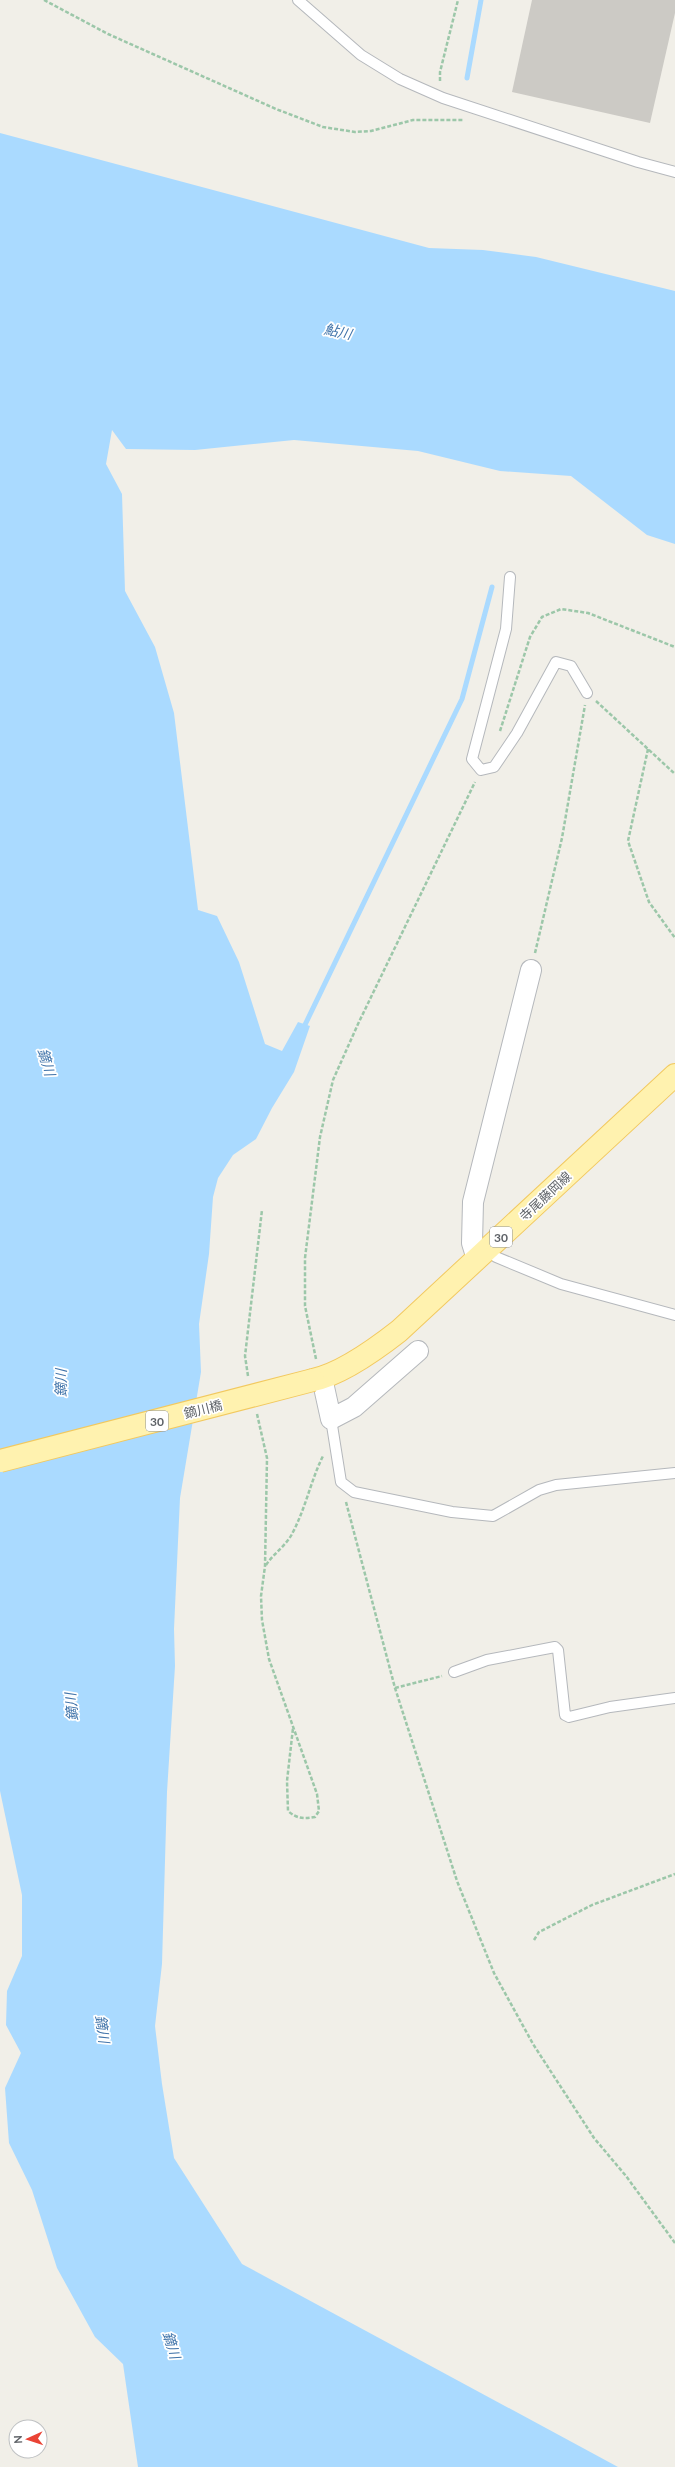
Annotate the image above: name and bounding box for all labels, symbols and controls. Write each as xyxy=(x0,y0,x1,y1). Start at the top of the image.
water label: 鮎川 xyxy=(323,320,355,343)
water label: 鏑川 xyxy=(35,1046,60,1080)
street label: 寺尾藤岡線 xyxy=(516,1168,574,1224)
road number: 30 xyxy=(490,1227,512,1247)
water label: 鏑川 xyxy=(52,1367,69,1397)
street label: 鏑川橋 xyxy=(182,1397,224,1421)
road number: 30 xyxy=(146,1411,168,1431)
water label: 鏑川 xyxy=(61,1690,81,1722)
water label: 鏑川 xyxy=(93,2014,114,2046)
water label: 鏑川 xyxy=(160,2329,185,2363)
north arrow xyxy=(8,2419,48,2459)
text: N xyxy=(11,2435,24,2444)

